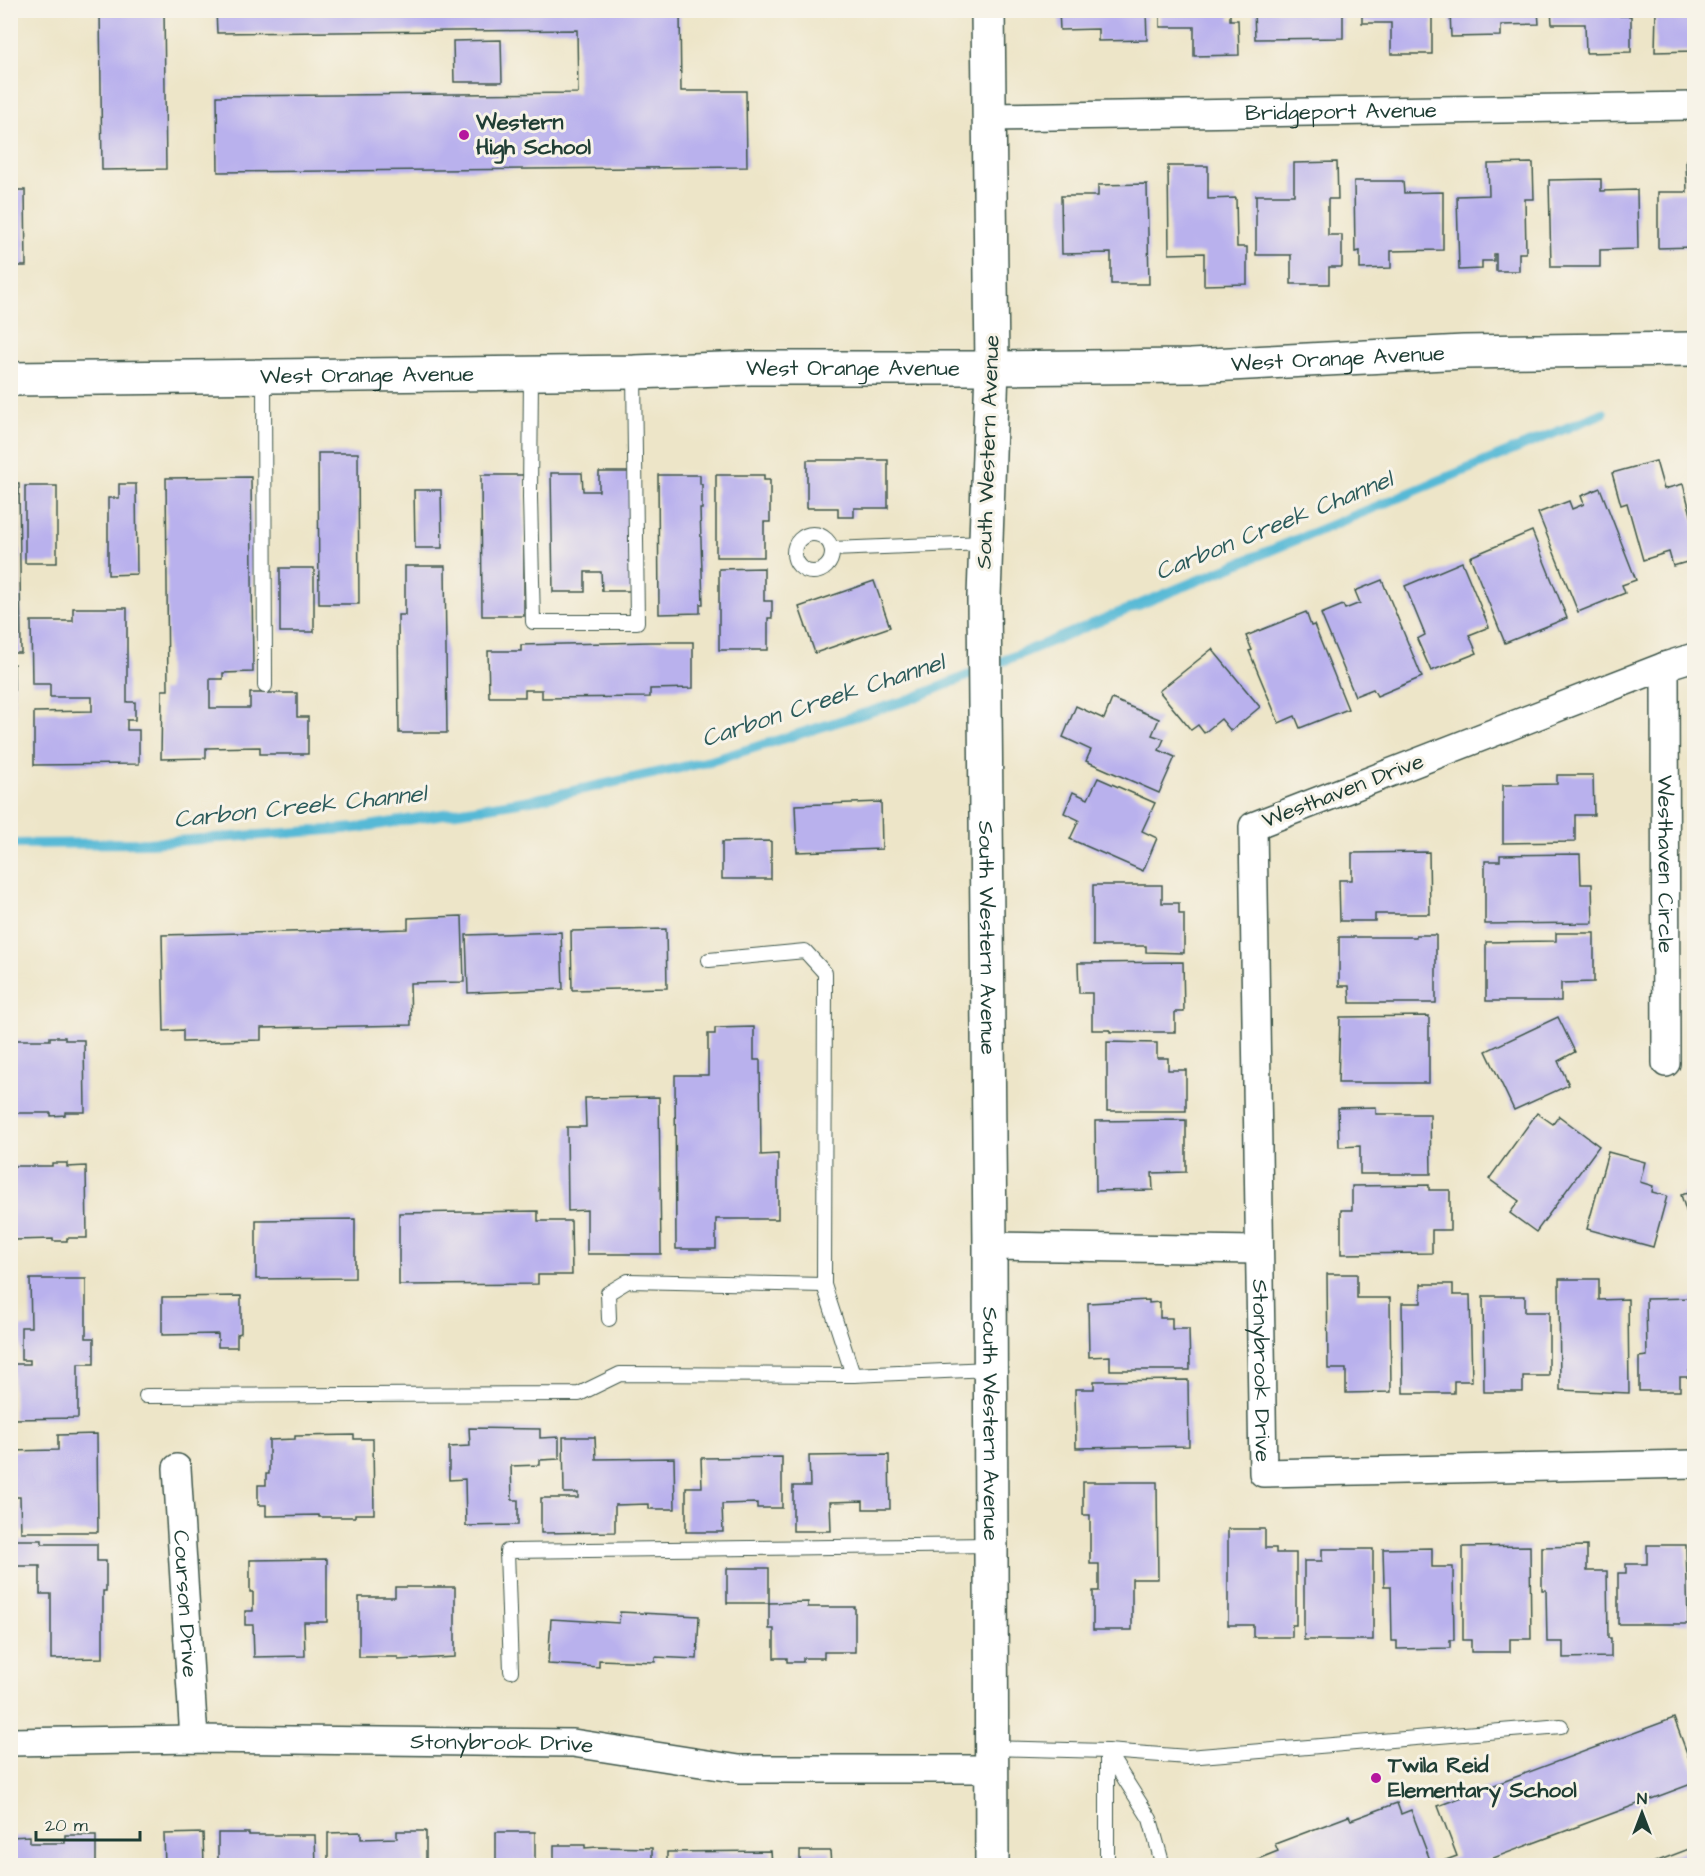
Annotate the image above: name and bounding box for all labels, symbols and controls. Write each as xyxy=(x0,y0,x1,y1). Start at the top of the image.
street label: Bridgeport Avenue xyxy=(1245,95,1437,129)
place label: Western High School xyxy=(475,107,591,164)
marker: Western High School xyxy=(457,128,471,142)
street label: South Western Avenue xyxy=(968,334,1008,570)
street label: West Orange Avenue xyxy=(1230,338,1446,379)
street label: West Orange Avenue xyxy=(746,353,960,385)
street label: West Orange Avenue xyxy=(260,358,474,392)
water label: Carbon Creek Channel xyxy=(1150,462,1401,589)
water label: Carbon Creek Channel xyxy=(697,645,952,756)
street label: Westhaven Drive xyxy=(1258,746,1428,836)
street label: Westhaven Circle xyxy=(1650,775,1681,953)
water label: Carbon Creek Channel xyxy=(172,777,431,837)
street label: South Western Avenue xyxy=(971,821,1004,1055)
street label: Stonybrook Drive xyxy=(1244,1279,1278,1462)
street label: South Western Avenue xyxy=(975,1307,1006,1541)
street label: Courson Drive xyxy=(165,1529,206,1678)
street label: Stonybrook Drive xyxy=(410,1726,596,1762)
place label: Twila Reid Elementary School xyxy=(1387,1750,1577,1808)
marker: Twila Reid Elementary School xyxy=(1369,1771,1383,1785)
north arrow xyxy=(1612,1783,1672,1843)
text: N xyxy=(1637,1788,1647,1810)
scale bar xyxy=(36,1804,140,1842)
text: 20 m xyxy=(45,1813,88,1838)

